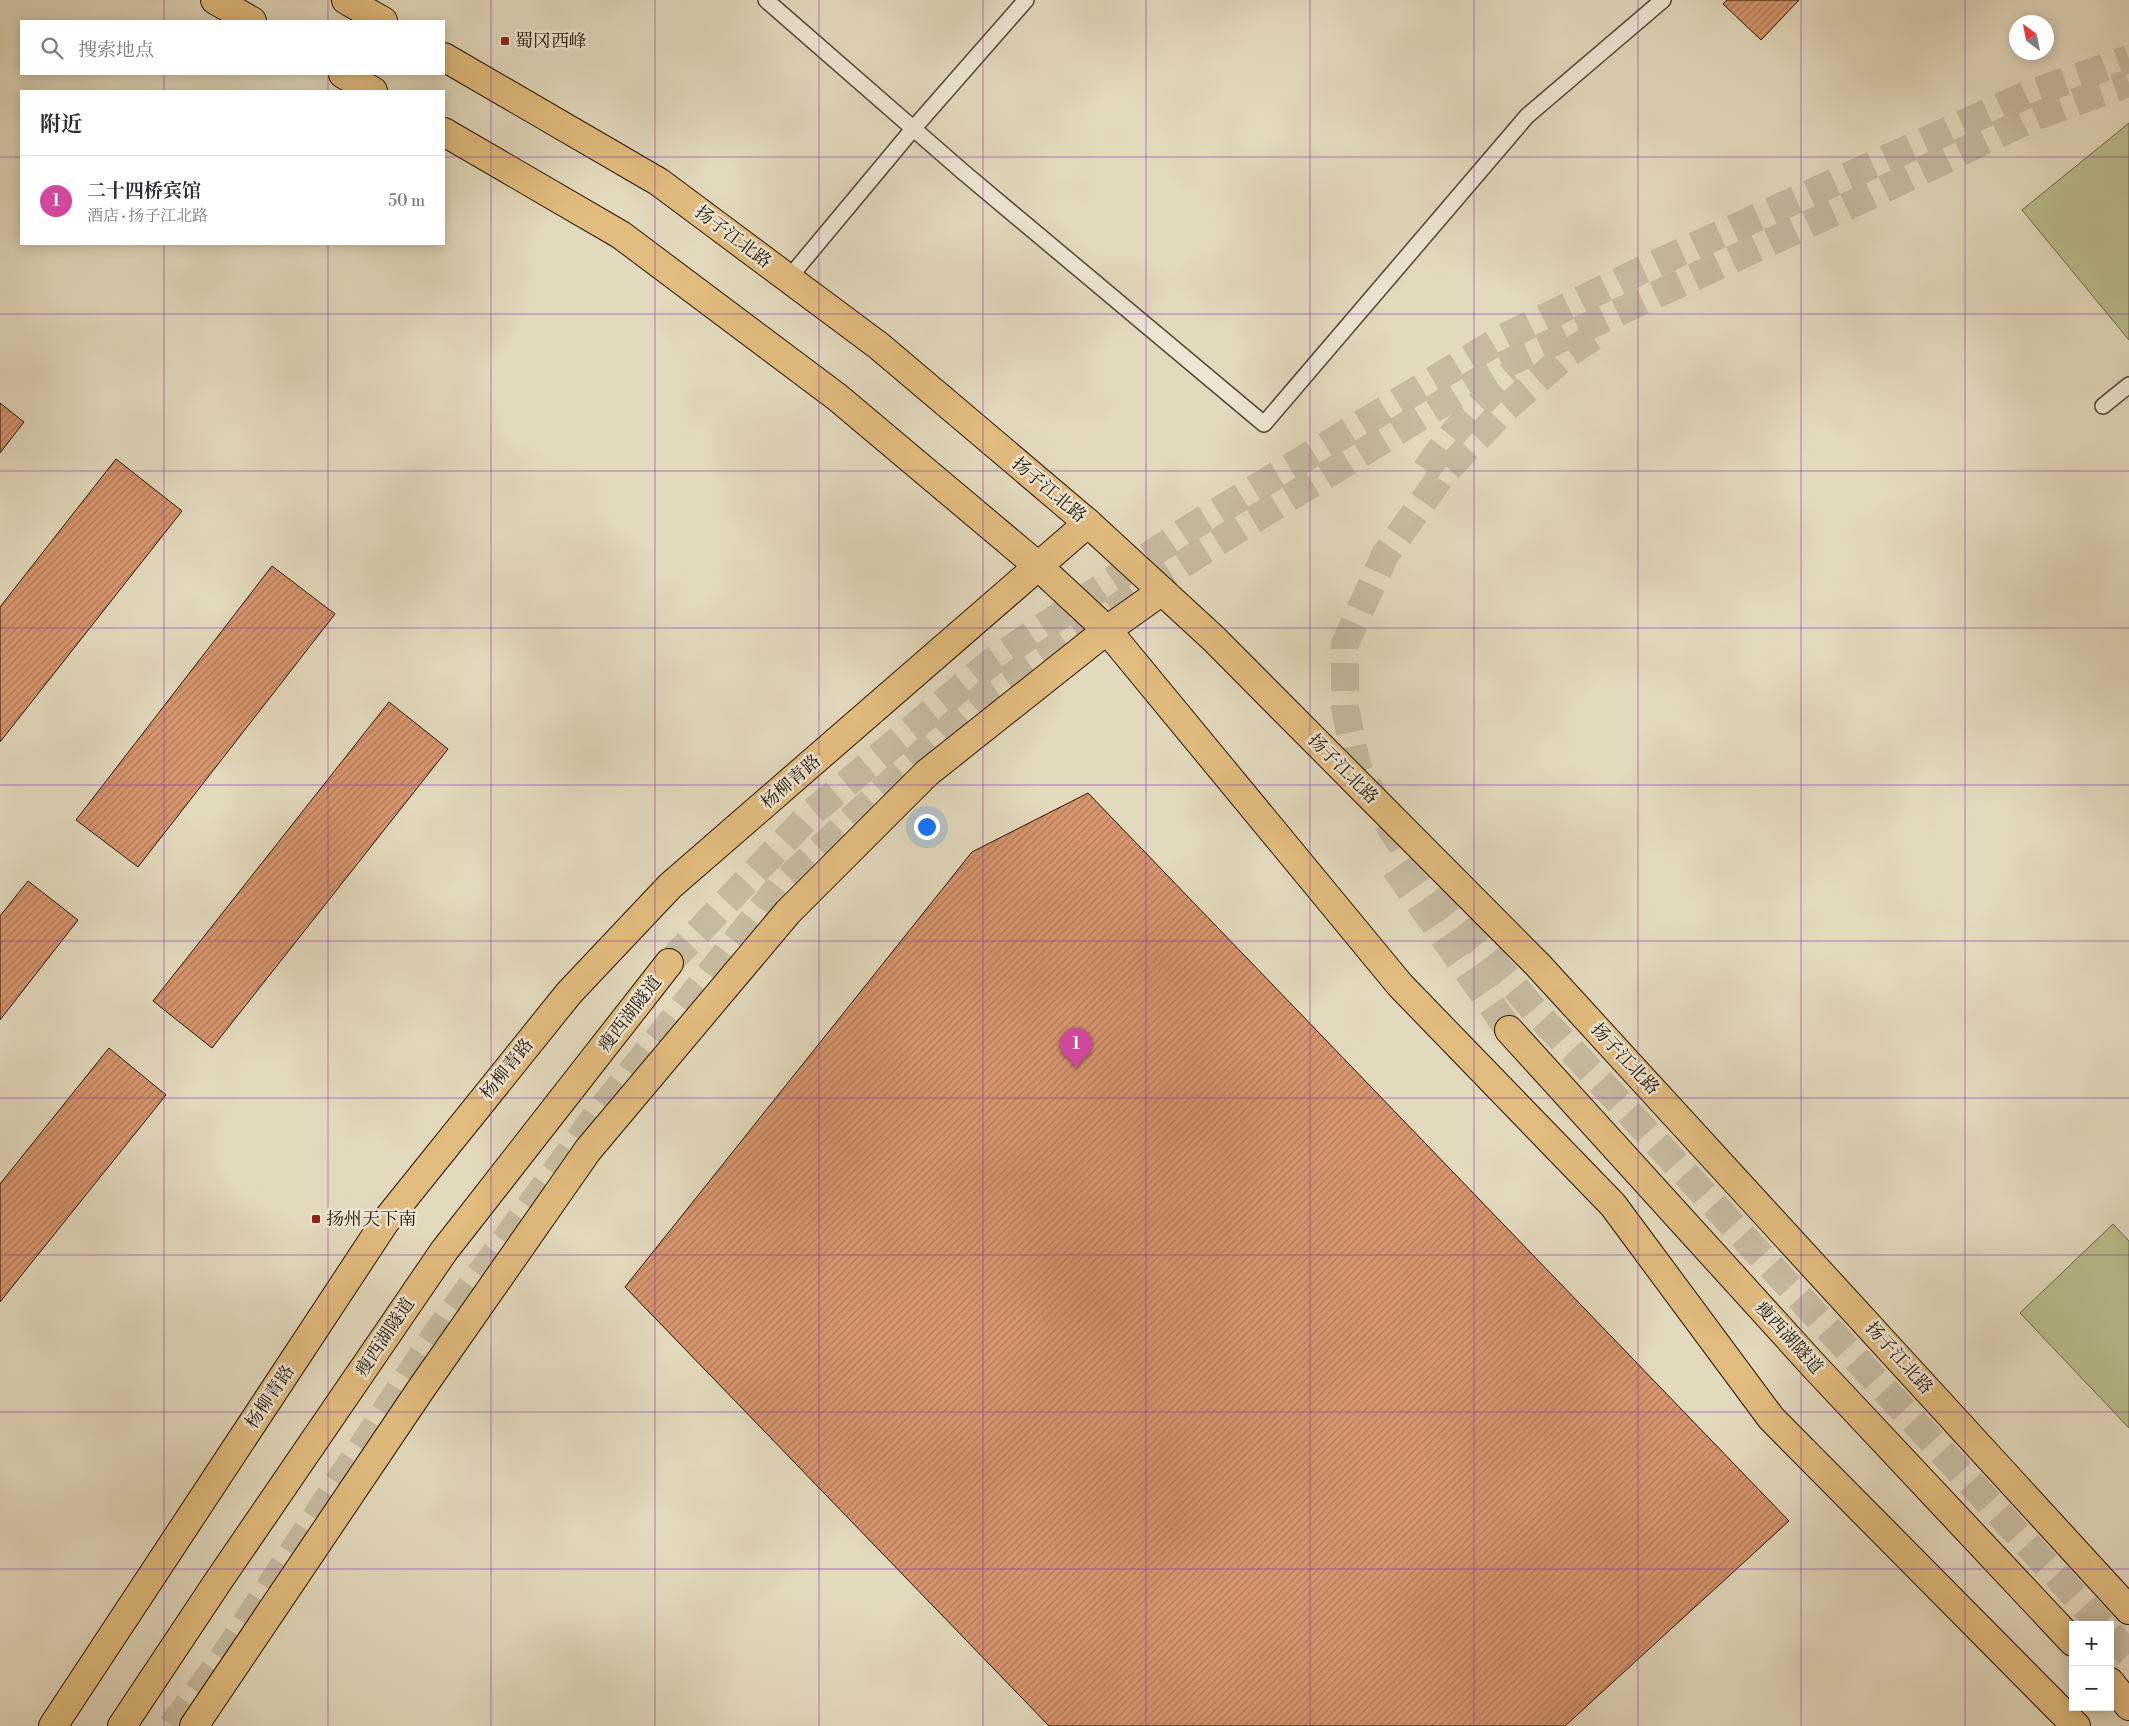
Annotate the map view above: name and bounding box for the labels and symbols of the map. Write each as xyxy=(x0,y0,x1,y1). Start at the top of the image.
north arrow xyxy=(2009,15,2054,60)
place label: 蜀冈西峰 xyxy=(515,30,587,53)
marker: 蜀冈西峰 xyxy=(499,35,511,47)
street label: 扬子江北路 xyxy=(690,201,776,273)
street label: 扬子江北路 xyxy=(1007,452,1091,528)
street label: 扬子江北路 xyxy=(1303,729,1383,809)
street label: 杨柳青路 xyxy=(756,750,826,814)
your location xyxy=(914,814,940,840)
street label: 瘦西湖隧道 xyxy=(593,971,667,1057)
street label: 扬子江北路 xyxy=(1586,1018,1664,1100)
pin: 1 xyxy=(1060,1028,1092,1069)
street label: 杨柳青路 xyxy=(475,1034,539,1104)
place label: 扬州天下南 xyxy=(326,1208,416,1231)
marker: 扬州天下南 xyxy=(310,1213,322,1225)
street label: 瘦西湖隧道 xyxy=(350,1293,420,1381)
street label: 瘦西湖隧道 xyxy=(1750,1297,1828,1379)
street label: 扬子江北路 xyxy=(1860,1317,1938,1399)
street label: 杨柳青路 xyxy=(240,1361,300,1433)

